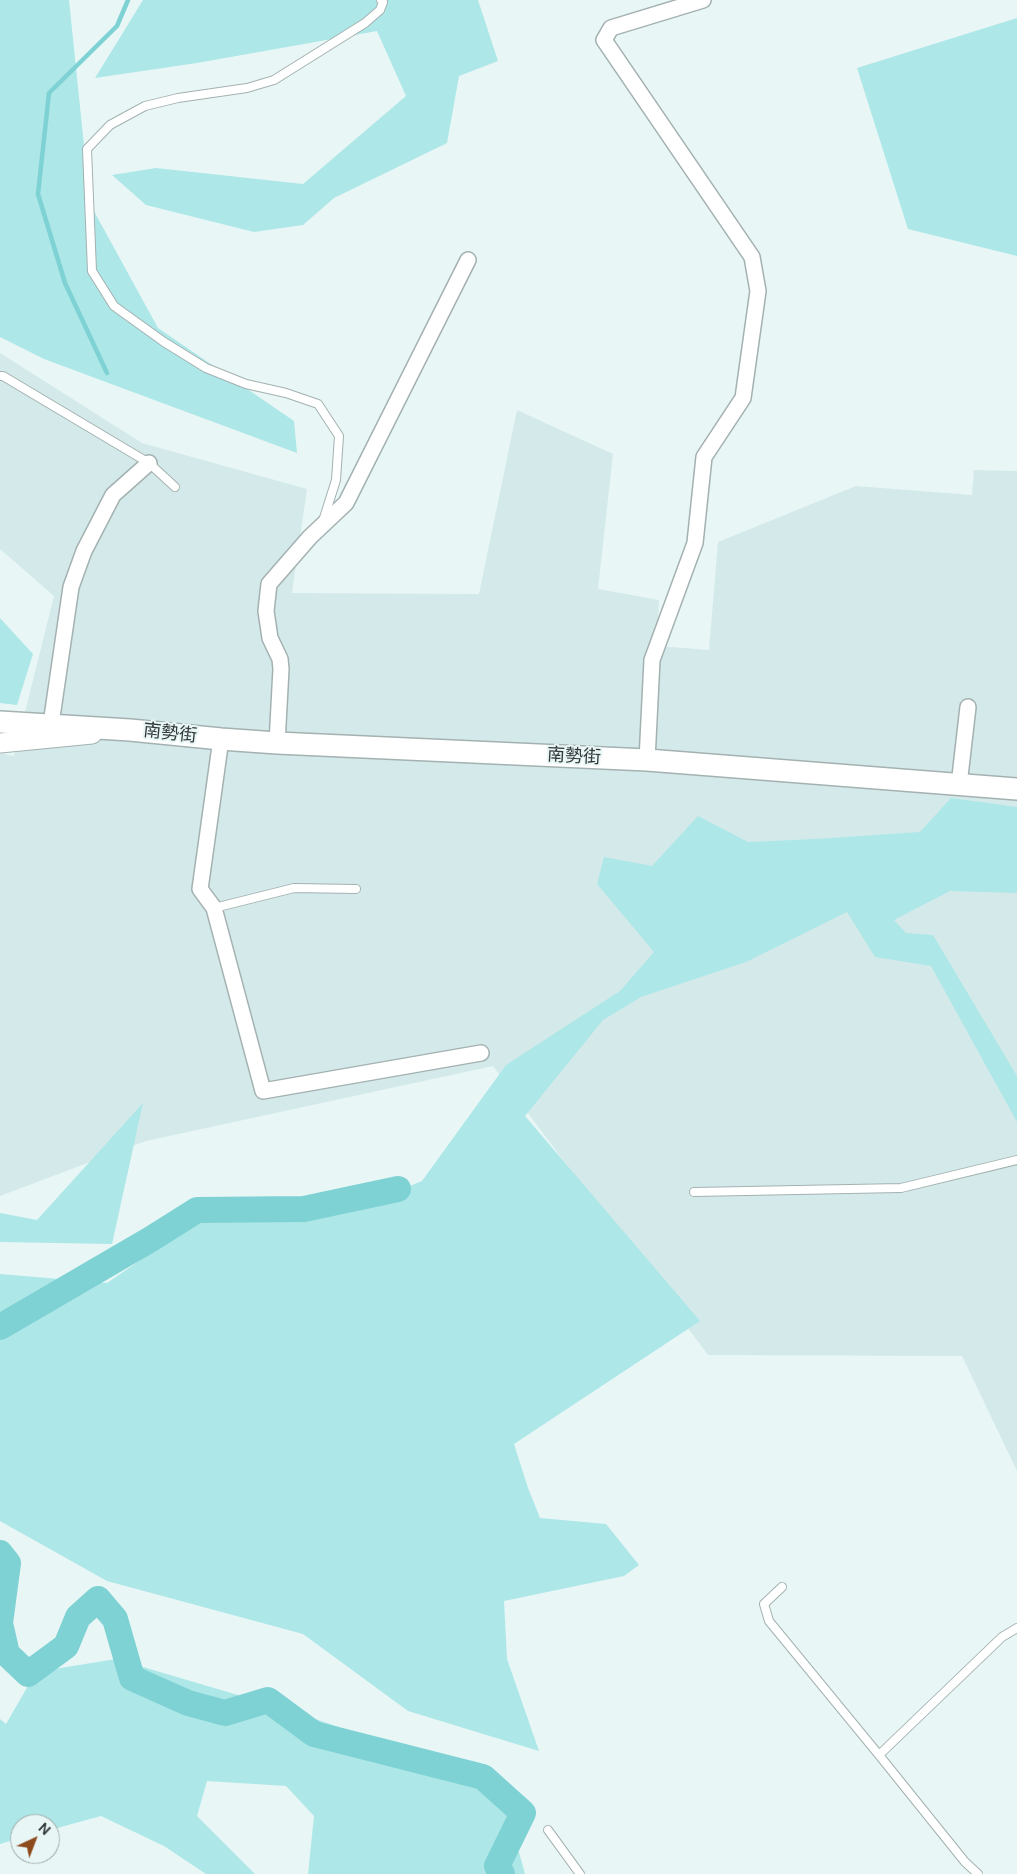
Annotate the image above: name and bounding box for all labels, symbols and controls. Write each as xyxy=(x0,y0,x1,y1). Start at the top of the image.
street label: 南勢街 xyxy=(142,720,198,748)
street label: 南勢街 xyxy=(546,745,602,769)
north arrow xyxy=(10,1814,60,1864)
text: N xyxy=(35,1819,54,1839)

